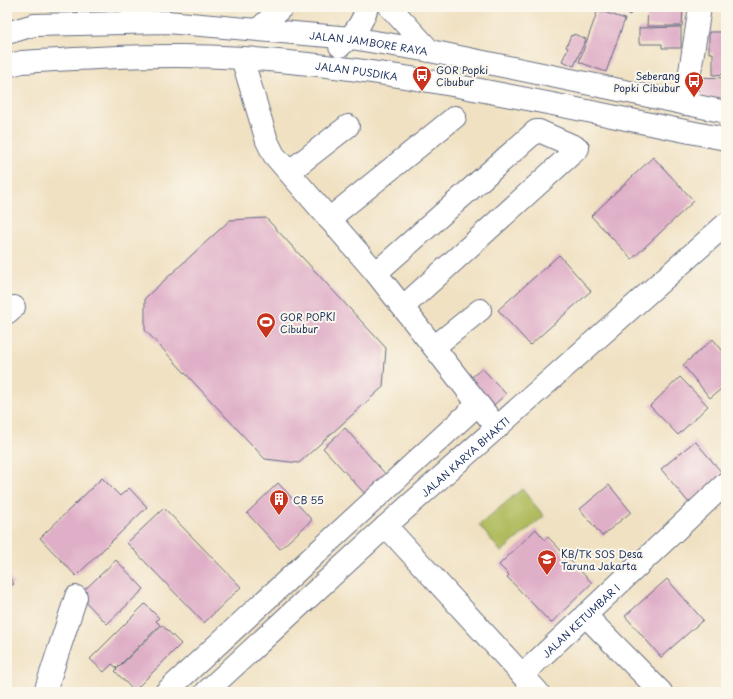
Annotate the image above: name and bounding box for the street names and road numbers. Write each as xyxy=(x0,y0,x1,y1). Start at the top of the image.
street label: JALAN JAMBORE RAYA xyxy=(309,27,429,58)
street label: JALAN PUSDIKA xyxy=(315,57,399,83)
street label: JALAN KARYA BHAKTI xyxy=(417,413,512,500)
street label: JALAN KETUMBAR I xyxy=(538,580,622,660)

